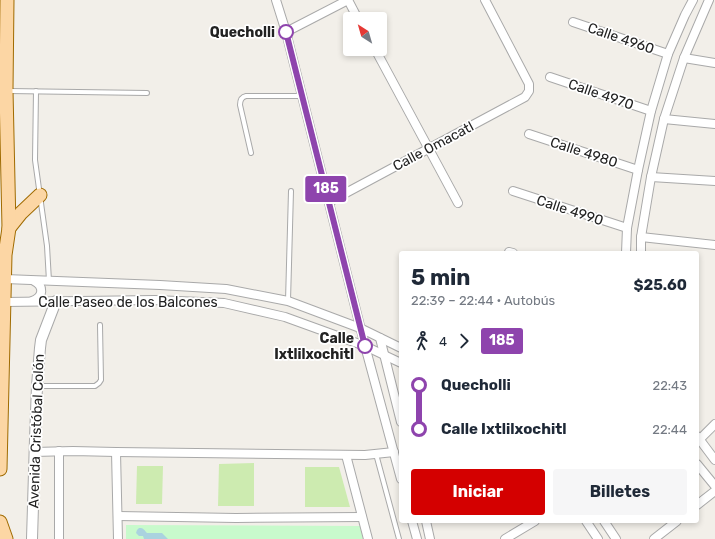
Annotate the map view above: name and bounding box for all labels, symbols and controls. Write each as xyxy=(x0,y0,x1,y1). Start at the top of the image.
north arrow xyxy=(343,12,387,56)
map controls xyxy=(343,12,387,56)
street label: Calle 4960 xyxy=(585,19,656,58)
place label: Quecholli xyxy=(210,24,275,41)
marker: Quecholli xyxy=(278,24,294,40)
street label: Calle 4970 xyxy=(566,75,636,114)
street label: Calle Omacatl xyxy=(390,118,477,175)
street label: Calle 4980 xyxy=(548,134,620,171)
line badge: 185 xyxy=(303,176,349,202)
text: 185 xyxy=(313,180,339,197)
street label: Calle 4990 xyxy=(534,192,605,229)
text: 5 min xyxy=(411,264,471,291)
text: $25.60 xyxy=(633,276,687,294)
text: 22:39 – 22:44 · Autobús xyxy=(411,293,555,308)
street label: Calle Paseo de los Balcones xyxy=(38,294,218,311)
place label: Calle Ixtlilxochitl xyxy=(274,330,354,363)
icon: walk xyxy=(411,330,433,352)
icon: forward xyxy=(453,330,475,352)
text: 185 xyxy=(489,332,515,349)
text: 4 xyxy=(439,334,447,349)
marker: Calle Ixtlilxochitl xyxy=(357,338,373,354)
street label: Avenida Cristóbal Colón xyxy=(25,354,48,509)
text: Quecholli xyxy=(441,376,511,394)
text: 22:43 xyxy=(653,378,687,393)
text: Calle Ixtlilxochitl xyxy=(441,420,567,438)
text: 22:44 xyxy=(652,422,687,437)
button: Iniciar xyxy=(411,469,545,515)
button: Billetes xyxy=(553,469,687,515)

